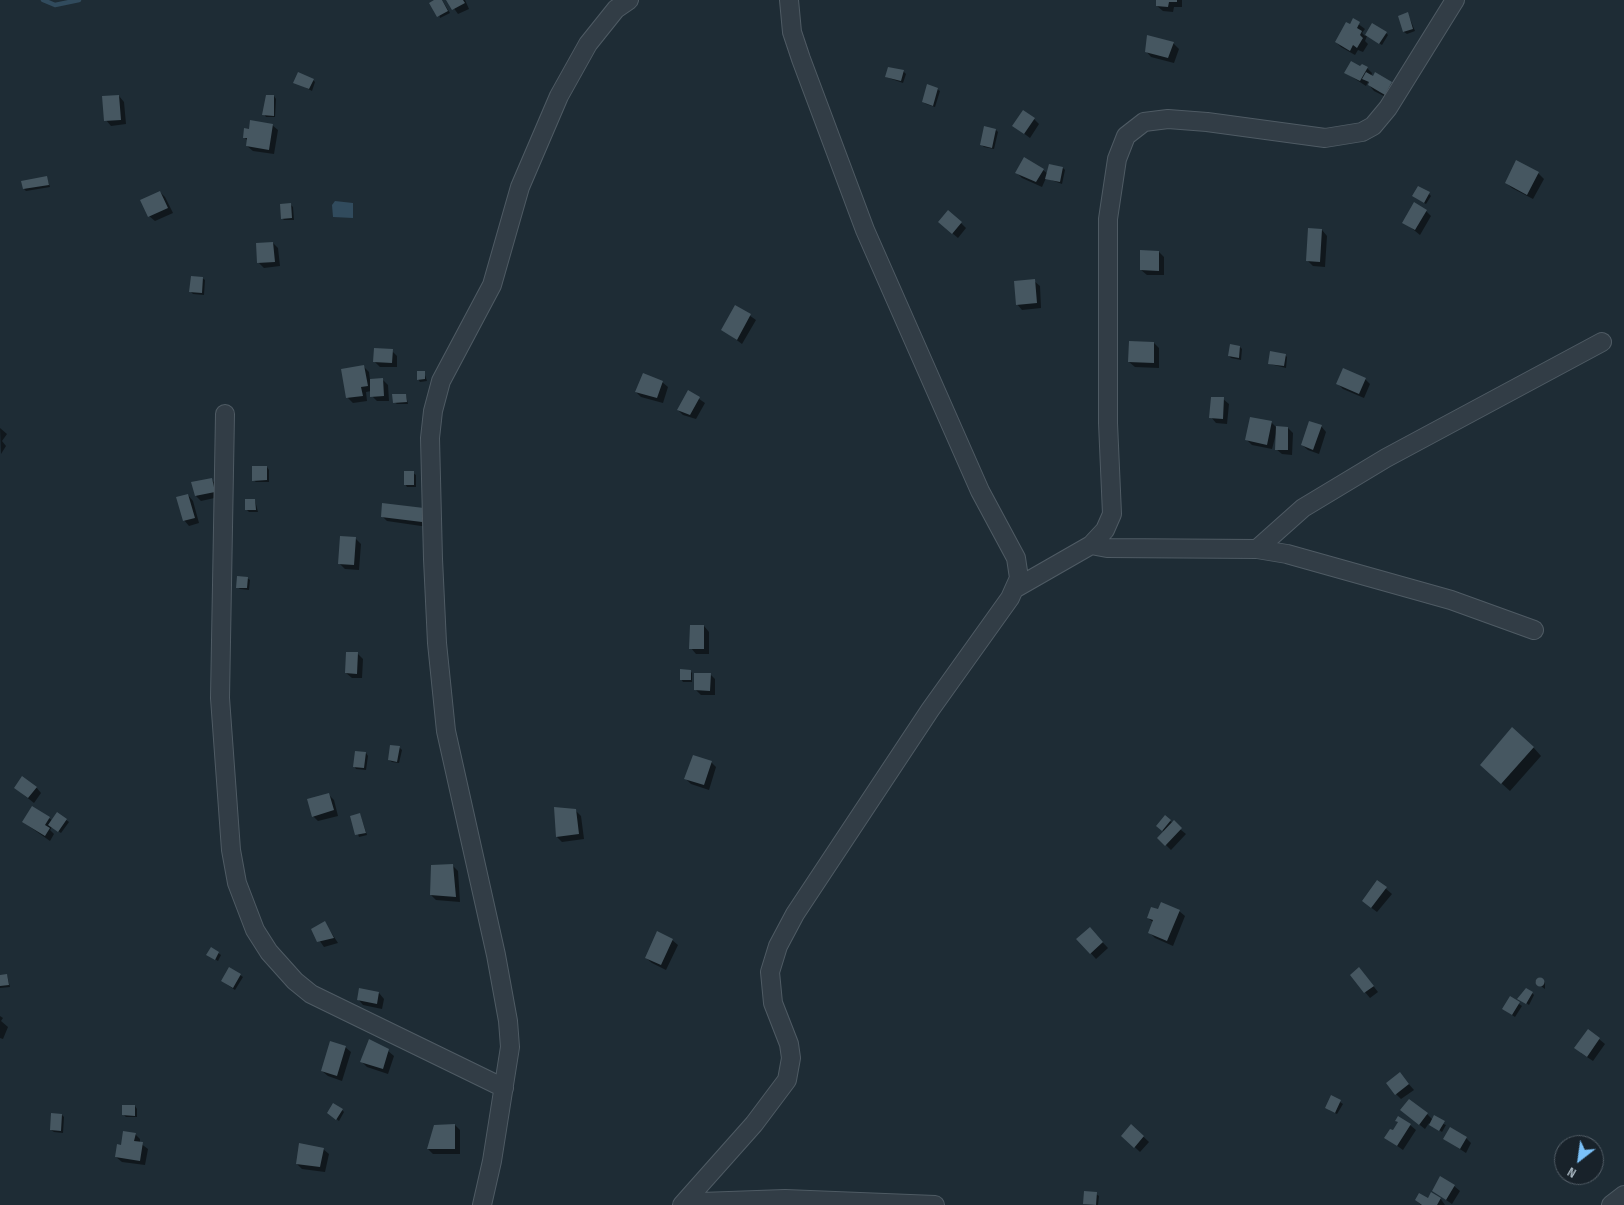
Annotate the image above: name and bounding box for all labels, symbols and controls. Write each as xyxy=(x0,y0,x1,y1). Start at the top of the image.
north arrow xyxy=(1554,1135,1604,1185)
text: N xyxy=(1564,1163,1579,1182)

